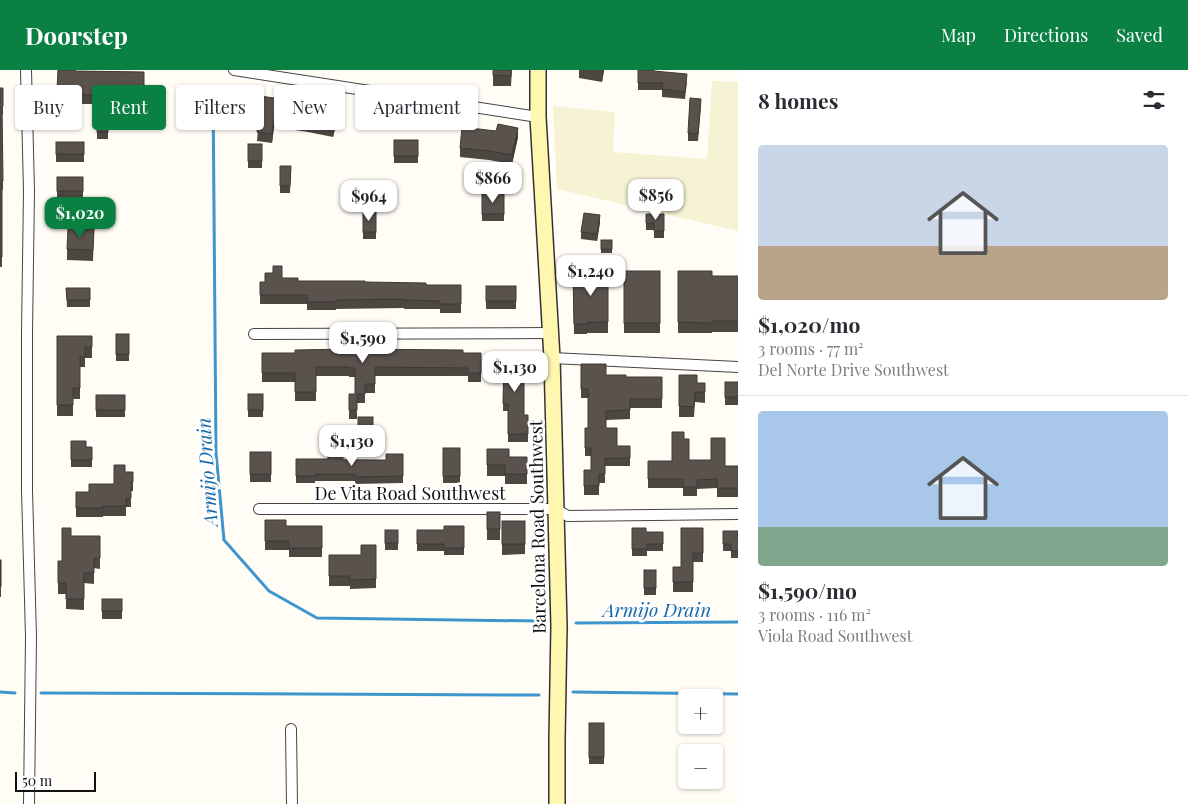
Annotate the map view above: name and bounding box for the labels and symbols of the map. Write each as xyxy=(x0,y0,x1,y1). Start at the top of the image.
pin: $866 xyxy=(463,162,523,204)
pin: $856 xyxy=(626,178,686,221)
pin: $964 xyxy=(339,180,399,222)
pin: $1,020 xyxy=(39,196,121,239)
pin: $1,240 xyxy=(550,254,632,297)
pin: $1,590 xyxy=(322,322,404,364)
pin: $1,130 xyxy=(474,350,556,393)
water label: Armijo Drain xyxy=(189,417,223,529)
street label: Barcelona Road Southwest xyxy=(523,419,551,634)
pin: $1,130 xyxy=(311,424,393,467)
street label: De Vita Road Southwest xyxy=(314,481,506,505)
water label: Armijo Drain xyxy=(601,596,711,622)
scale bar xyxy=(15,769,96,792)

